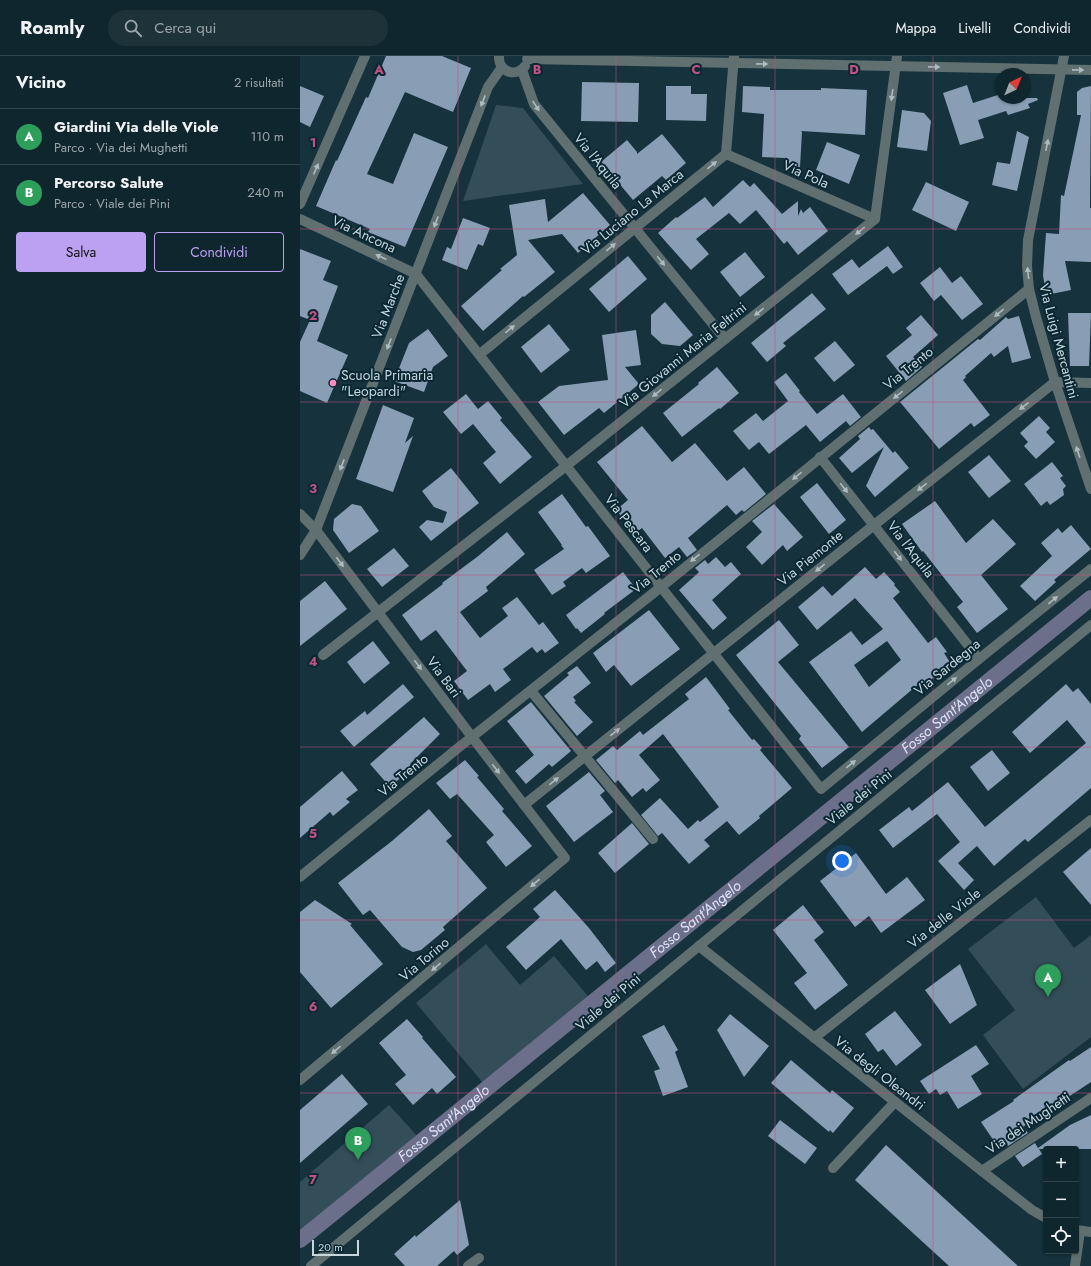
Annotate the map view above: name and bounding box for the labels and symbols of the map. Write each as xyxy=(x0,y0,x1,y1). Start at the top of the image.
text: A xyxy=(373,60,384,79)
text: B xyxy=(533,60,542,79)
text: C xyxy=(691,60,701,79)
one-way arrow xyxy=(756,60,768,67)
text: D xyxy=(849,60,859,79)
one-way arrow xyxy=(928,63,940,70)
one-way arrow xyxy=(1072,66,1084,73)
north arrow xyxy=(995,68,1031,104)
one-way arrow xyxy=(889,89,895,101)
one-way arrow xyxy=(479,96,485,108)
one-way arrow xyxy=(532,100,540,111)
street label: Via l'Aquila xyxy=(569,129,627,193)
text: 1 xyxy=(310,133,316,152)
one-way arrow xyxy=(1044,139,1050,151)
street label: Via Pola xyxy=(780,155,832,193)
one-way arrow xyxy=(706,161,717,170)
one-way arrow xyxy=(313,163,319,174)
street label: Via Luciano La Marca xyxy=(576,164,688,260)
street label: Via Ancona xyxy=(329,210,399,258)
one-way arrow xyxy=(432,217,438,229)
one-way arrow xyxy=(855,226,866,235)
one-way arrow xyxy=(605,243,616,252)
one-way arrow xyxy=(375,254,386,260)
one-way arrow xyxy=(657,256,666,267)
one-way arrow xyxy=(1024,267,1031,279)
street label: Via Marche xyxy=(367,271,409,341)
street label: Via Luigi Mercantini xyxy=(1034,281,1084,401)
street label: Via Giovanni Maria Feltrini xyxy=(615,297,751,413)
text: 2 xyxy=(309,306,317,325)
one-way arrow xyxy=(753,307,764,316)
one-way arrow xyxy=(993,309,1004,317)
one-way arrow xyxy=(505,325,515,334)
one-way arrow xyxy=(385,338,391,350)
street label: Via Trento xyxy=(879,341,938,394)
place label: Scuola Primaria "Leopardi" xyxy=(341,365,433,401)
marker: Scuola Primaria "Leopardi" xyxy=(328,378,338,388)
one-way arrow xyxy=(652,389,663,397)
one-way arrow xyxy=(892,390,903,399)
one-way arrow xyxy=(1018,402,1029,410)
one-way arrow xyxy=(1075,445,1081,457)
one-way arrow xyxy=(338,459,344,471)
one-way arrow xyxy=(791,472,802,481)
text: 3 xyxy=(309,479,317,498)
one-way arrow xyxy=(840,482,849,493)
one-way arrow xyxy=(916,482,927,491)
street label: Via Pescara xyxy=(600,490,658,556)
street label: Via l'Aquila xyxy=(882,516,940,582)
street label: Via Piemonte xyxy=(773,525,847,591)
street label: Via Trento xyxy=(627,545,686,598)
one-way arrow xyxy=(893,550,902,561)
one-way arrow xyxy=(690,554,701,563)
one-way arrow xyxy=(335,556,344,567)
one-way arrow xyxy=(815,563,826,572)
one-way arrow xyxy=(1047,595,1058,604)
street label: Via Sardegna xyxy=(910,634,984,700)
text: 4 xyxy=(308,652,318,671)
street label: Via Bari xyxy=(422,652,466,702)
one-way arrow xyxy=(413,660,422,671)
water label: Fosso Sant'Angelo xyxy=(896,671,998,759)
one-way arrow xyxy=(946,677,957,686)
one-way arrow xyxy=(610,727,621,736)
street label: Via Trento xyxy=(374,748,433,801)
one-way arrow xyxy=(846,759,857,768)
one-way arrow xyxy=(492,764,500,775)
street label: Viale dei Pini xyxy=(822,764,896,830)
one-way arrow xyxy=(549,776,560,785)
text: 5 xyxy=(309,824,317,843)
your location xyxy=(832,851,852,871)
water label: Fosso Sant'Angelo xyxy=(645,875,746,963)
one-way arrow xyxy=(530,879,541,888)
street label: Via delle Viole xyxy=(903,883,985,953)
street label: Via Torino xyxy=(395,932,454,986)
one-way arrow xyxy=(430,962,441,971)
pin: A xyxy=(1035,964,1061,997)
street label: Viale dei Pini xyxy=(571,969,645,1035)
text: 6 xyxy=(309,997,318,1016)
street label: Via degli Oleandri xyxy=(830,1031,930,1115)
one-way arrow xyxy=(331,1046,341,1055)
water label: Fosso Sant'Angelo xyxy=(393,1079,494,1167)
street label: Via dei Mughetti xyxy=(982,1087,1074,1159)
pin: B xyxy=(345,1127,371,1160)
text: 7 xyxy=(309,1170,317,1189)
scale bar xyxy=(312,1238,359,1257)

